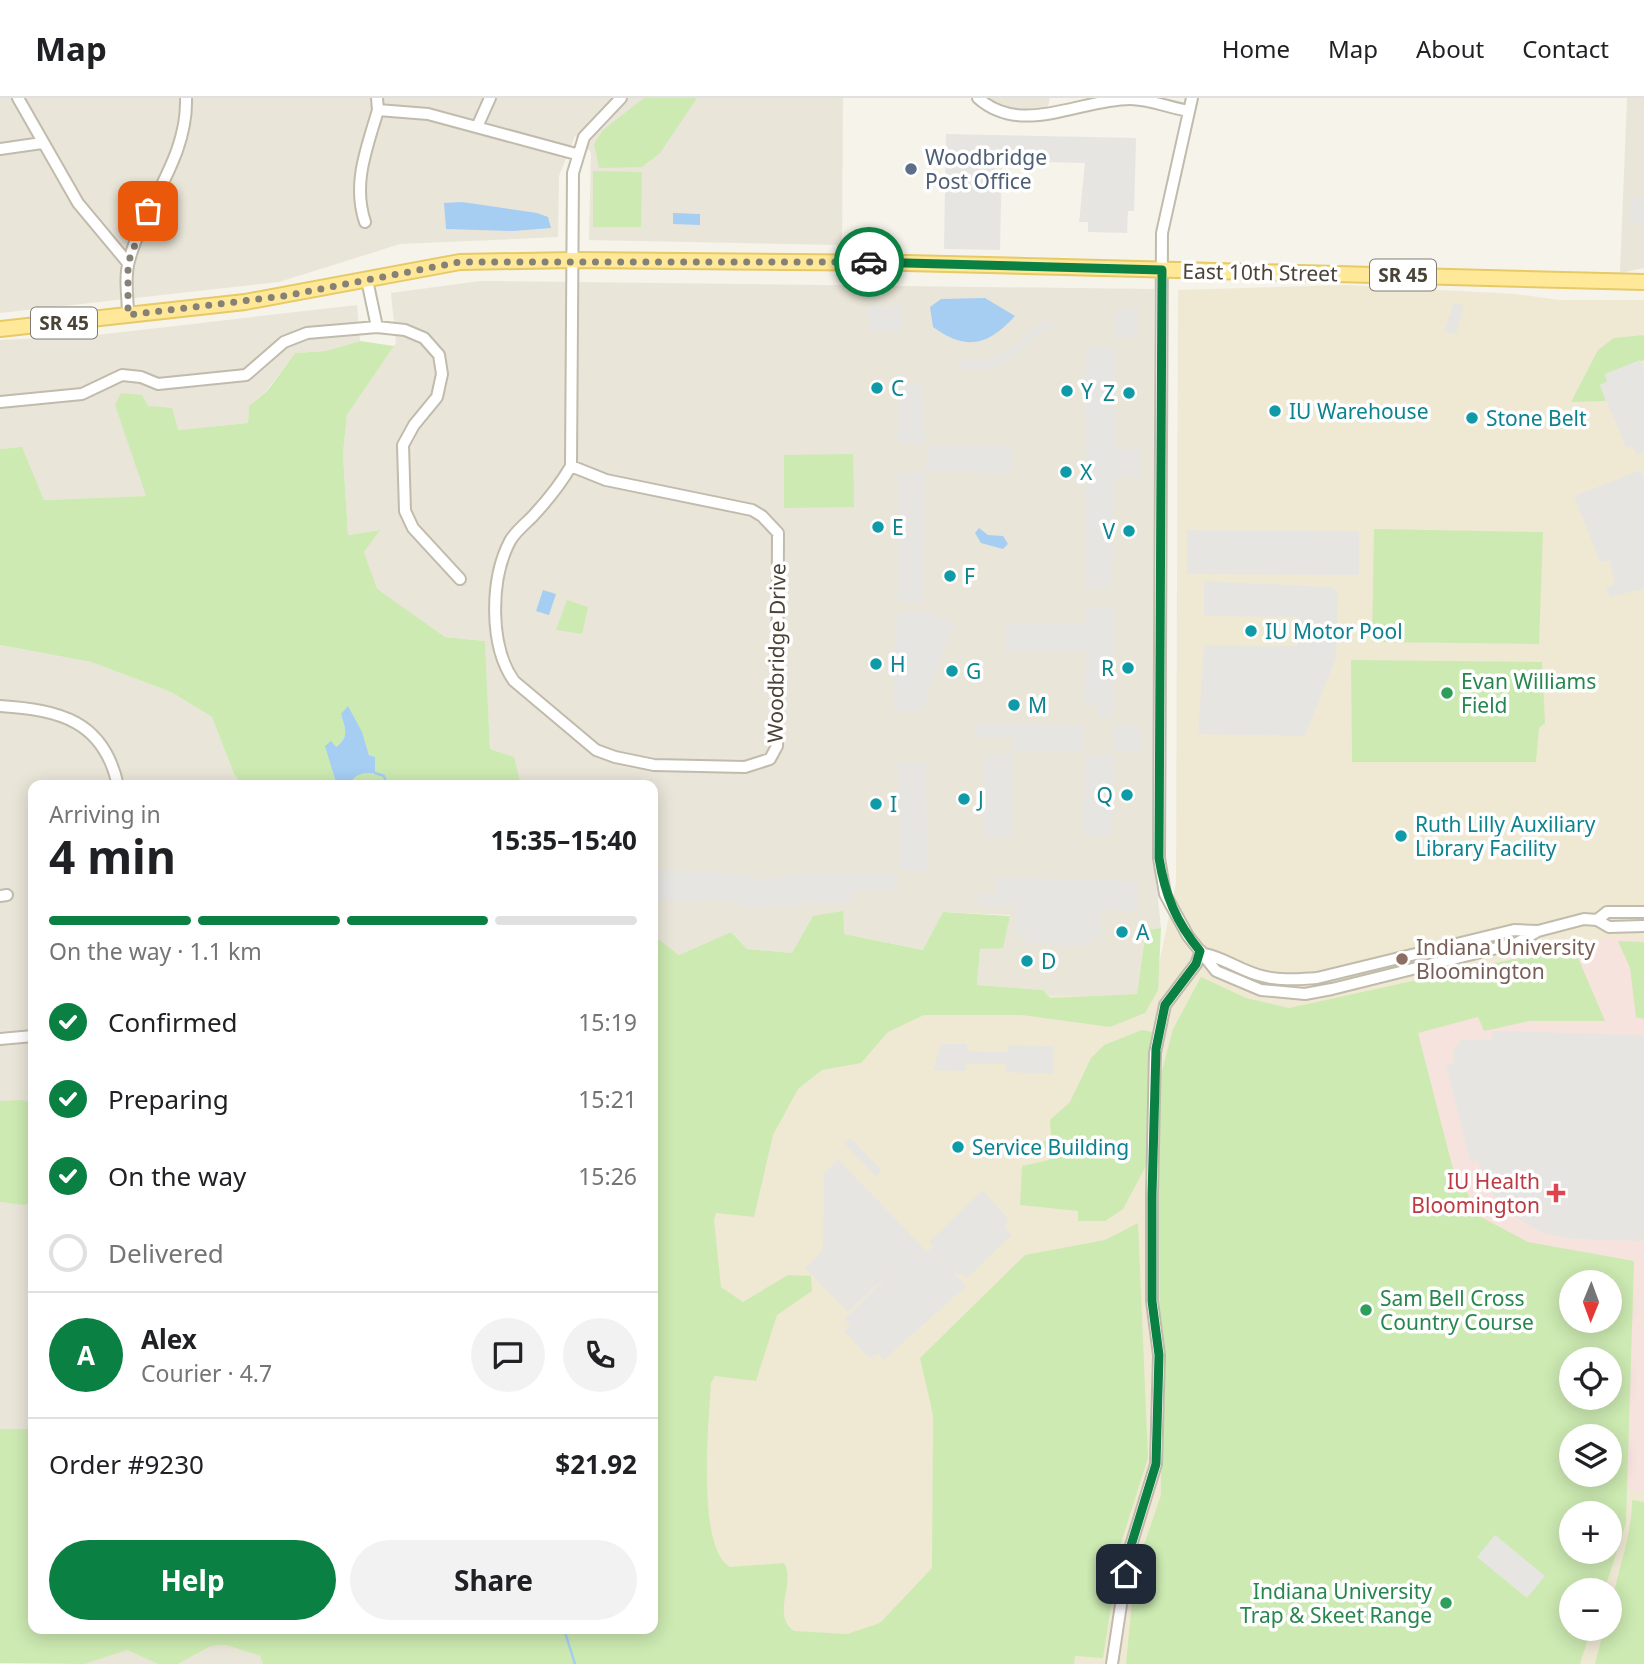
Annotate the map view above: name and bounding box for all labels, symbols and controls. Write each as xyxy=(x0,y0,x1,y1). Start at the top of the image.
text: Map xyxy=(35,26,107,71)
text: Home xyxy=(1222,32,1290,65)
text: Map xyxy=(1328,32,1378,65)
text: About xyxy=(1416,32,1484,65)
text: Contact xyxy=(1522,32,1609,65)
place label: Woodbridge Post Office xyxy=(925,143,1047,195)
marker: Woodbridge Post Office xyxy=(903,161,919,177)
pin xyxy=(118,181,178,241)
icon: bag xyxy=(129,192,167,230)
courier xyxy=(834,227,904,297)
icon: car xyxy=(850,243,888,281)
street label: East 10th Street xyxy=(1182,257,1338,287)
road number: SR 45 xyxy=(1370,260,1436,290)
road number: SR 45 xyxy=(31,308,97,339)
place label: C xyxy=(891,374,904,402)
place label: Y xyxy=(1081,377,1093,405)
place label: Z xyxy=(1103,379,1115,407)
marker: C xyxy=(869,380,885,396)
marker: Y xyxy=(1059,383,1075,399)
marker: Z xyxy=(1121,385,1137,401)
place label: IU Warehouse xyxy=(1289,397,1428,425)
marker: IU Warehouse xyxy=(1267,403,1283,419)
place label: Stone Belt xyxy=(1486,404,1587,432)
marker: Stone Belt xyxy=(1464,410,1480,426)
place label: X xyxy=(1080,458,1093,486)
marker: X xyxy=(1058,464,1074,480)
place label: E xyxy=(892,513,904,541)
place label: V xyxy=(1102,517,1115,545)
marker: E xyxy=(870,519,886,535)
marker: V xyxy=(1121,523,1137,539)
place label: F xyxy=(964,562,975,590)
street label: Woodbridge Drive xyxy=(760,563,792,743)
marker: F xyxy=(942,568,958,584)
place label: IU Motor Pool xyxy=(1265,617,1403,645)
marker: IU Motor Pool xyxy=(1243,623,1259,639)
place label: H xyxy=(890,650,906,678)
place label: R xyxy=(1101,654,1114,682)
marker: H xyxy=(868,656,884,672)
place label: G xyxy=(966,657,981,685)
marker: R xyxy=(1120,660,1136,676)
marker: G xyxy=(944,663,960,679)
place label: Evan Williams Field xyxy=(1461,667,1596,719)
marker: Evan Williams Field xyxy=(1439,685,1455,701)
place label: M xyxy=(1028,691,1047,719)
marker: M xyxy=(1006,697,1022,713)
place label: Q xyxy=(1097,781,1113,809)
place label: J xyxy=(976,785,984,813)
marker: Q xyxy=(1119,787,1135,803)
place label: I xyxy=(890,790,897,818)
marker: J xyxy=(956,791,972,807)
marker: I xyxy=(868,796,884,812)
text: Arriving in xyxy=(49,798,161,830)
place label: Ruth Lilly Auxiliary Library Facility xyxy=(1415,810,1596,862)
text: 15:35–15:40 xyxy=(490,822,637,858)
text: 4 min xyxy=(49,825,176,887)
marker: Ruth Lilly Auxiliary Library Facility xyxy=(1393,828,1409,844)
place label: A xyxy=(1136,918,1150,946)
marker: A xyxy=(1114,924,1130,940)
place label: Indiana University Bloomington xyxy=(1416,933,1595,985)
text: On the way · 1.1 km xyxy=(49,935,262,967)
place label: D xyxy=(1041,947,1056,975)
marker: Indiana University Bloomington xyxy=(1394,951,1410,967)
marker: D xyxy=(1019,953,1035,969)
icon: check xyxy=(49,1003,87,1041)
text: Confirmed xyxy=(108,1004,238,1040)
text: 15:19 xyxy=(578,1006,637,1038)
icon: check xyxy=(49,1080,87,1118)
text: Preparing xyxy=(108,1081,229,1117)
text: 15:21 xyxy=(578,1083,637,1115)
place label: Service Building xyxy=(972,1133,1129,1161)
marker: Service Building xyxy=(950,1139,966,1155)
icon: check xyxy=(49,1157,87,1195)
text: On the way xyxy=(108,1158,246,1194)
text: 15:26 xyxy=(578,1160,637,1192)
place label: IU Health Bloomington xyxy=(1411,1167,1540,1219)
marker: IU Health Bloomington xyxy=(1546,1183,1566,1203)
text: Delivered xyxy=(108,1235,224,1271)
north arrow xyxy=(1559,1270,1622,1334)
map controls xyxy=(1559,1270,1622,1641)
place label: Sam Bell Cross Country Course xyxy=(1380,1284,1534,1336)
marker: Sam Bell Cross Country Course xyxy=(1358,1302,1374,1318)
button: chat xyxy=(471,1318,545,1392)
button: phone xyxy=(563,1318,637,1392)
text: Alex xyxy=(141,1321,197,1357)
text: A xyxy=(77,1337,95,1373)
button: locate xyxy=(1559,1347,1622,1410)
text: Courier · 4.7 xyxy=(141,1357,272,1389)
button: layers xyxy=(1559,1424,1622,1487)
text: Order #9230 xyxy=(49,1446,204,1482)
text: $21.92 xyxy=(555,1446,637,1482)
button: + xyxy=(1559,1501,1622,1564)
button: Help xyxy=(49,1540,336,1620)
button: Share xyxy=(350,1540,637,1620)
pin xyxy=(1096,1544,1156,1604)
icon: home xyxy=(1107,1555,1145,1593)
place label: Indiana University Trap & Skeet Range xyxy=(1240,1577,1432,1629)
button: − xyxy=(1559,1578,1622,1641)
marker: Indiana University Trap & Skeet Range xyxy=(1438,1595,1454,1611)

